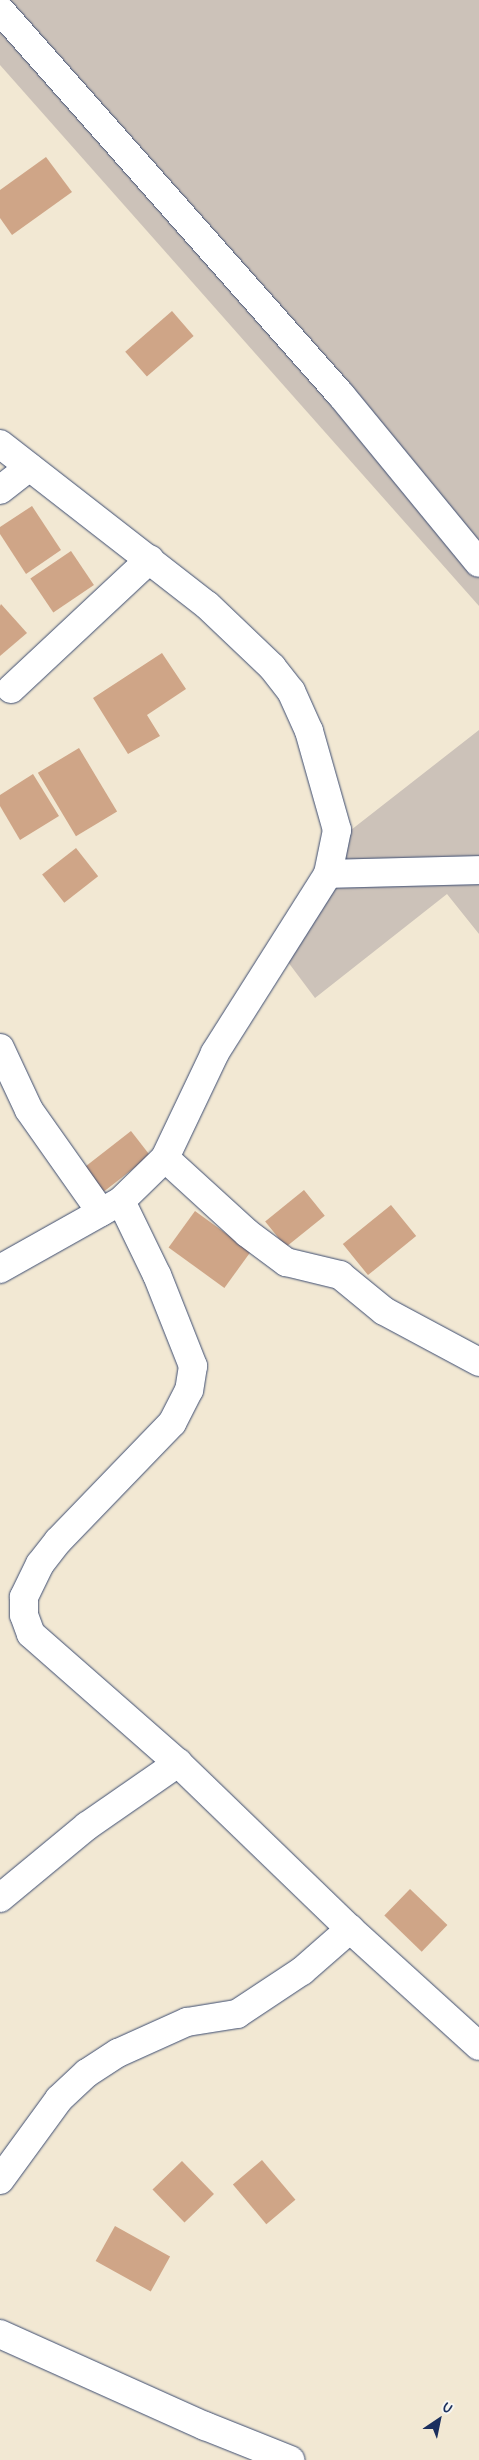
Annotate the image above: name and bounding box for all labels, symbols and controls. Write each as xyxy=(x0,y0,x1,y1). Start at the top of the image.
north arrow xyxy=(414,2395,464,2445)
text: U xyxy=(439,2397,456,2417)

